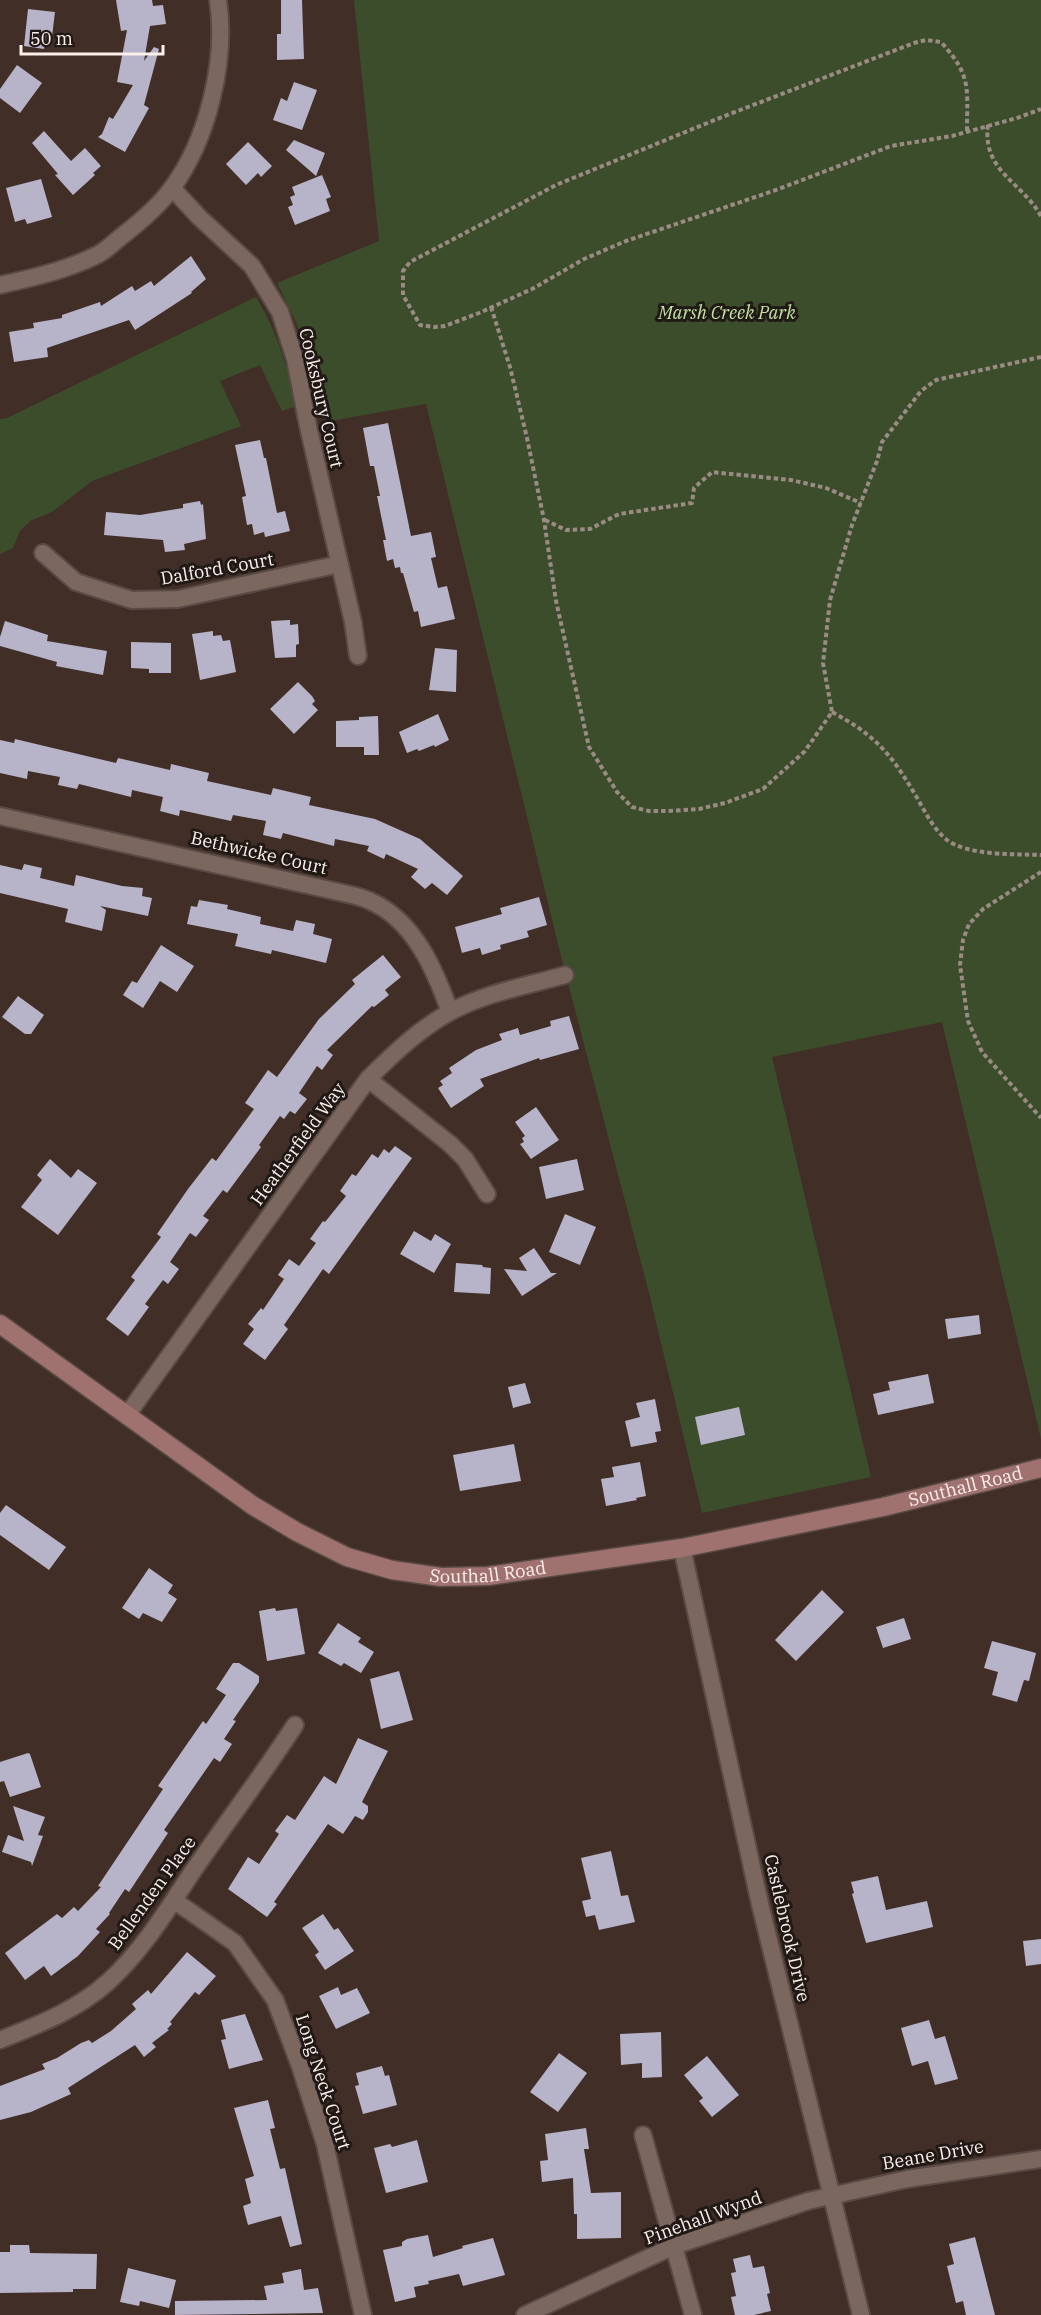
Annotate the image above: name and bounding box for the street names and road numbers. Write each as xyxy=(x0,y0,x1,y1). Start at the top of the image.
street label: Cooksbury Court xyxy=(294,326,349,470)
street label: Dalford Court xyxy=(159,547,275,590)
street label: Bethwicke Court xyxy=(189,826,330,879)
street label: Heatherfield Way xyxy=(245,1077,350,1210)
street label: Southall Road xyxy=(906,1461,1025,1511)
street label: Southall Road xyxy=(428,1556,548,1588)
street label: Bellenden Place xyxy=(103,1831,201,1954)
street label: Castlebrook Drive xyxy=(759,1852,816,2004)
street label: Long Neck Court xyxy=(291,2011,356,2153)
street label: Beane Drive xyxy=(880,2134,985,2175)
street label: Pinehall Wynd xyxy=(641,2186,765,2249)

